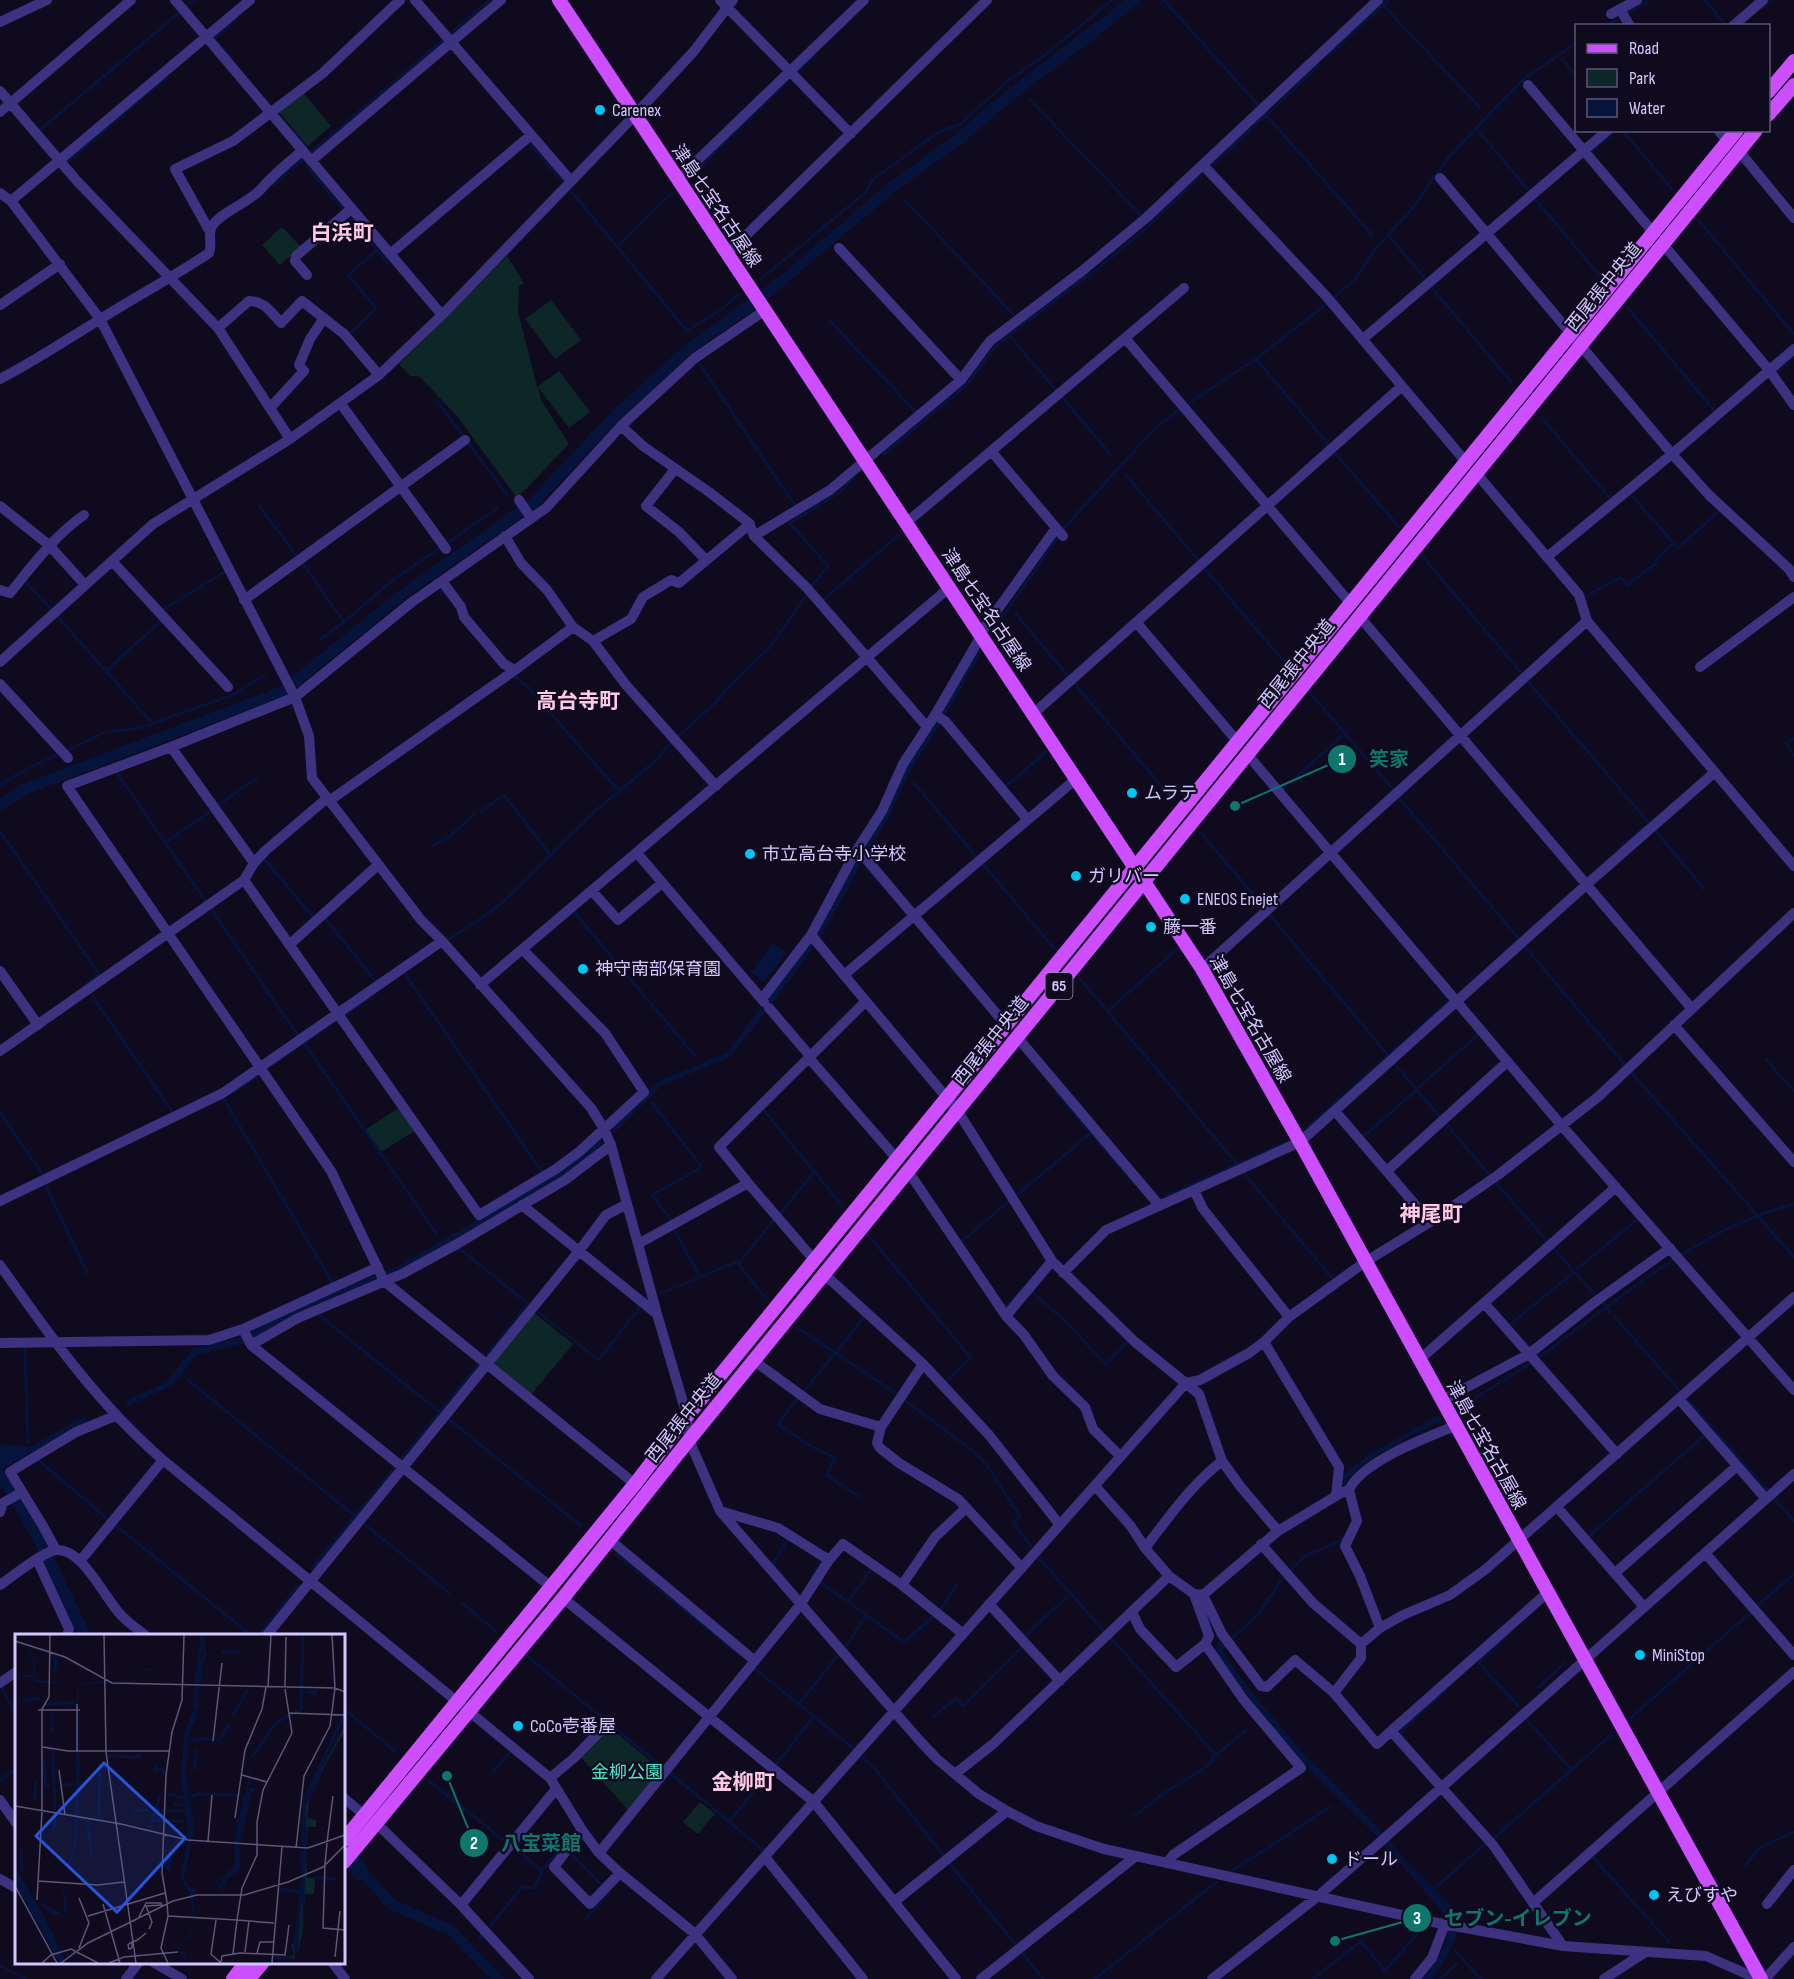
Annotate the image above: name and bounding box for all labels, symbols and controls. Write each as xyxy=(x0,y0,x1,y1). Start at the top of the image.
legend xyxy=(1575,24,1770,132)
text: Road xyxy=(1629,38,1659,59)
text: Park xyxy=(1629,68,1655,89)
text: Water xyxy=(1629,98,1665,119)
place label: Carenex xyxy=(612,100,661,121)
marker: Carenex xyxy=(593,103,607,117)
street label: 津島七宝名古屋線 xyxy=(667,140,765,272)
district label: 白浜町 xyxy=(311,221,374,246)
street label: 西尾張中央道 xyxy=(1562,238,1646,336)
street label: 津島七宝名古屋線 xyxy=(937,544,1035,676)
street label: 西尾張中央道 xyxy=(1255,615,1339,713)
district label: 高台寺町 xyxy=(536,689,620,714)
callout: 笑家 xyxy=(1327,740,1421,778)
text: 笑家 xyxy=(1369,748,1409,772)
text: 1 xyxy=(1338,749,1346,770)
place label: ムラテ xyxy=(1144,783,1197,804)
marker: ムラテ xyxy=(1125,786,1139,800)
place label: 市立高台寺小学校 xyxy=(762,844,906,865)
marker: 市立高台寺小学校 xyxy=(743,847,757,861)
place label: ガリバー xyxy=(1088,866,1160,887)
marker: ガリバー xyxy=(1069,869,1083,883)
place label: ENEOS Enejet xyxy=(1197,889,1279,910)
marker: ENEOS Enejet xyxy=(1178,892,1192,906)
place label: 藤一番 xyxy=(1163,917,1217,938)
marker: 藤一番 xyxy=(1144,920,1158,934)
street label: 津島七宝名古屋線 xyxy=(1205,951,1295,1087)
place label: 神守南部保育園 xyxy=(595,959,721,980)
marker: 神守南部保育園 xyxy=(576,962,590,976)
road number: 65 xyxy=(1046,973,1072,999)
street label: 西尾張中央道 xyxy=(949,992,1033,1090)
district label: 神尾町 xyxy=(1400,1202,1463,1227)
street label: 西尾張中央道 xyxy=(642,1369,726,1467)
street label: 津島七宝名古屋線 xyxy=(1442,1377,1530,1513)
inset map xyxy=(15,1634,345,1964)
place label: MiniStop xyxy=(1652,1645,1705,1666)
marker: MiniStop xyxy=(1633,1648,1647,1662)
place label: CoCo壱番屋 xyxy=(530,1716,616,1737)
marker: CoCo壱番屋 xyxy=(511,1719,525,1733)
park label: 金柳公園 xyxy=(591,1762,663,1783)
district label: 金柳町 xyxy=(712,1770,775,1795)
callout: 八宝菜館 xyxy=(459,1824,593,1862)
text: 八宝菜館 xyxy=(501,1832,581,1856)
text: 2 xyxy=(470,1833,478,1854)
place label: ドール xyxy=(1344,1849,1398,1870)
marker: ドール xyxy=(1325,1852,1339,1866)
place label: えびすや xyxy=(1666,1885,1738,1906)
marker: えびすや xyxy=(1647,1888,1661,1902)
callout: セブン-イレブン xyxy=(1402,1899,1603,1937)
text: セブン-イレブン xyxy=(1444,1907,1592,1931)
text: 3 xyxy=(1413,1908,1421,1929)

